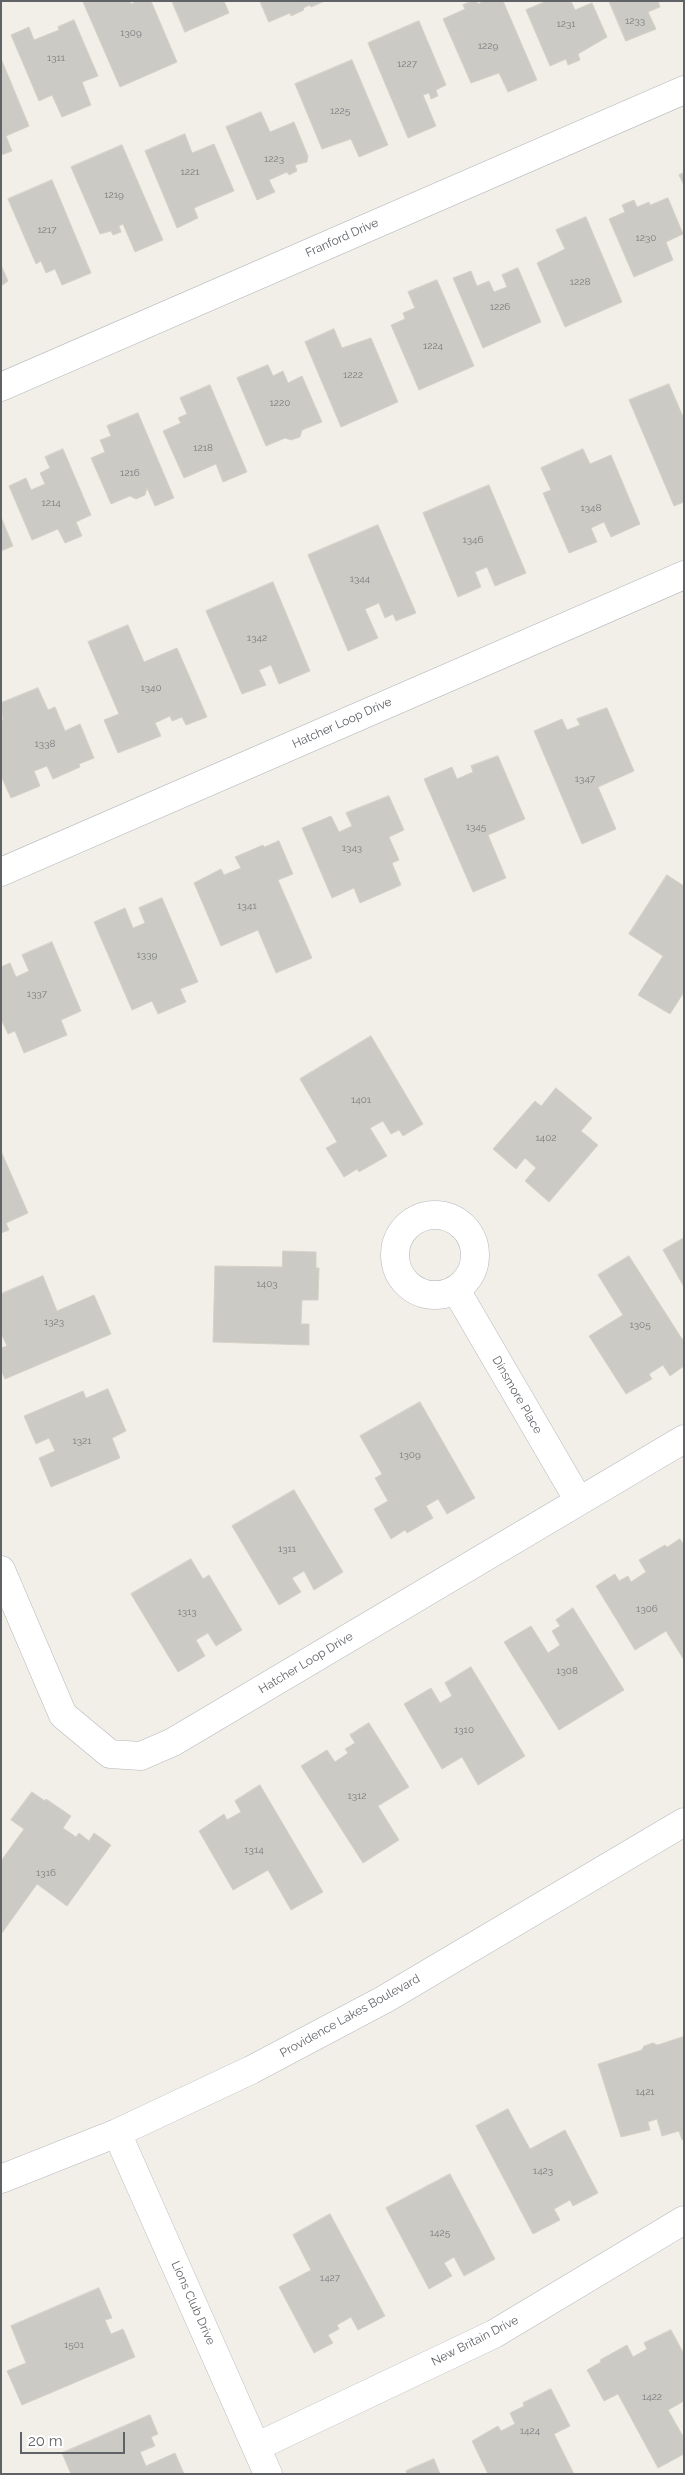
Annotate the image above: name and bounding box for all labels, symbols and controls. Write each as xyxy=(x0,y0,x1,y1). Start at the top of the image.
house number: 1233 xyxy=(625,15,645,27)
house number: 1231 xyxy=(556,18,576,30)
house number: 1309 xyxy=(120,27,142,39)
house number: 1229 xyxy=(478,40,498,52)
house number: 1311 xyxy=(47,52,65,64)
house number: 1227 xyxy=(397,58,417,70)
house number: 1225 xyxy=(330,105,350,117)
house number: 1223 xyxy=(264,153,284,165)
house number: 1221 xyxy=(181,166,199,178)
house number: 1219 xyxy=(104,189,124,201)
street label: Franford Drive xyxy=(303,215,381,261)
house number: 1217 xyxy=(37,224,57,236)
house number: 1230 xyxy=(636,232,656,244)
house number: 1228 xyxy=(570,276,590,288)
house number: 1226 xyxy=(490,301,510,313)
house number: 1224 xyxy=(423,340,443,352)
house number: 1222 xyxy=(343,369,363,381)
house number: 1220 xyxy=(270,397,290,409)
house number: 1218 xyxy=(193,442,213,454)
house number: 1216 xyxy=(120,467,140,479)
house number: 1214 xyxy=(41,497,61,509)
house number: 1348 xyxy=(580,502,602,514)
house number: 1346 xyxy=(462,534,484,546)
house number: 1344 xyxy=(350,573,370,585)
house number: 1342 xyxy=(247,632,267,644)
house number: 1340 xyxy=(140,682,162,694)
street label: Hatcher Loop Drive xyxy=(290,695,394,751)
house number: 1338 xyxy=(35,738,55,750)
house number: 1347 xyxy=(575,773,595,785)
house number: 1345 xyxy=(466,821,486,833)
house number: 1343 xyxy=(342,842,362,854)
house number: 1341 xyxy=(237,900,257,912)
house number: 1339 xyxy=(137,949,157,961)
house number: 1337 xyxy=(27,988,47,1000)
house number: 1401 xyxy=(351,1094,371,1106)
house number: 1402 xyxy=(535,1132,557,1144)
house number: 1403 xyxy=(256,1278,278,1290)
house number: 1323 xyxy=(44,1316,64,1328)
house number: 1305 xyxy=(629,1319,651,1331)
street label: Dinsmore Place xyxy=(489,1354,545,1436)
house number: 1321 xyxy=(72,1435,92,1447)
house number: 1309 xyxy=(399,1449,421,1461)
house number: 1311 xyxy=(278,1543,296,1555)
house number: 1306 xyxy=(636,1603,658,1615)
house number: 1313 xyxy=(177,1606,197,1618)
street label: Hatcher Loop Drive xyxy=(256,1629,356,1697)
house number: 1308 xyxy=(556,1665,578,1677)
house number: 1310 xyxy=(454,1724,474,1736)
house number: 1312 xyxy=(347,1790,367,1802)
house number: 1314 xyxy=(244,1844,264,1856)
house number: 1316 xyxy=(36,1867,56,1879)
street label: Providence Lakes Boulevard xyxy=(278,1971,422,2061)
house number: 1421 xyxy=(635,2086,655,2098)
house number: 1423 xyxy=(533,2165,553,2177)
house number: 1425 xyxy=(430,2227,450,2239)
street label: Lions Club Drive xyxy=(168,2259,218,2347)
house number: 1427 xyxy=(320,2272,340,2284)
street label: New Britain Drive xyxy=(429,2313,521,2369)
house number: 1501 xyxy=(64,2339,84,2351)
house number: 1422 xyxy=(642,2391,662,2403)
scale bar xyxy=(22,2422,128,2454)
house number: 1424 xyxy=(520,2425,540,2437)
text: 20 m xyxy=(28,2432,63,2450)

